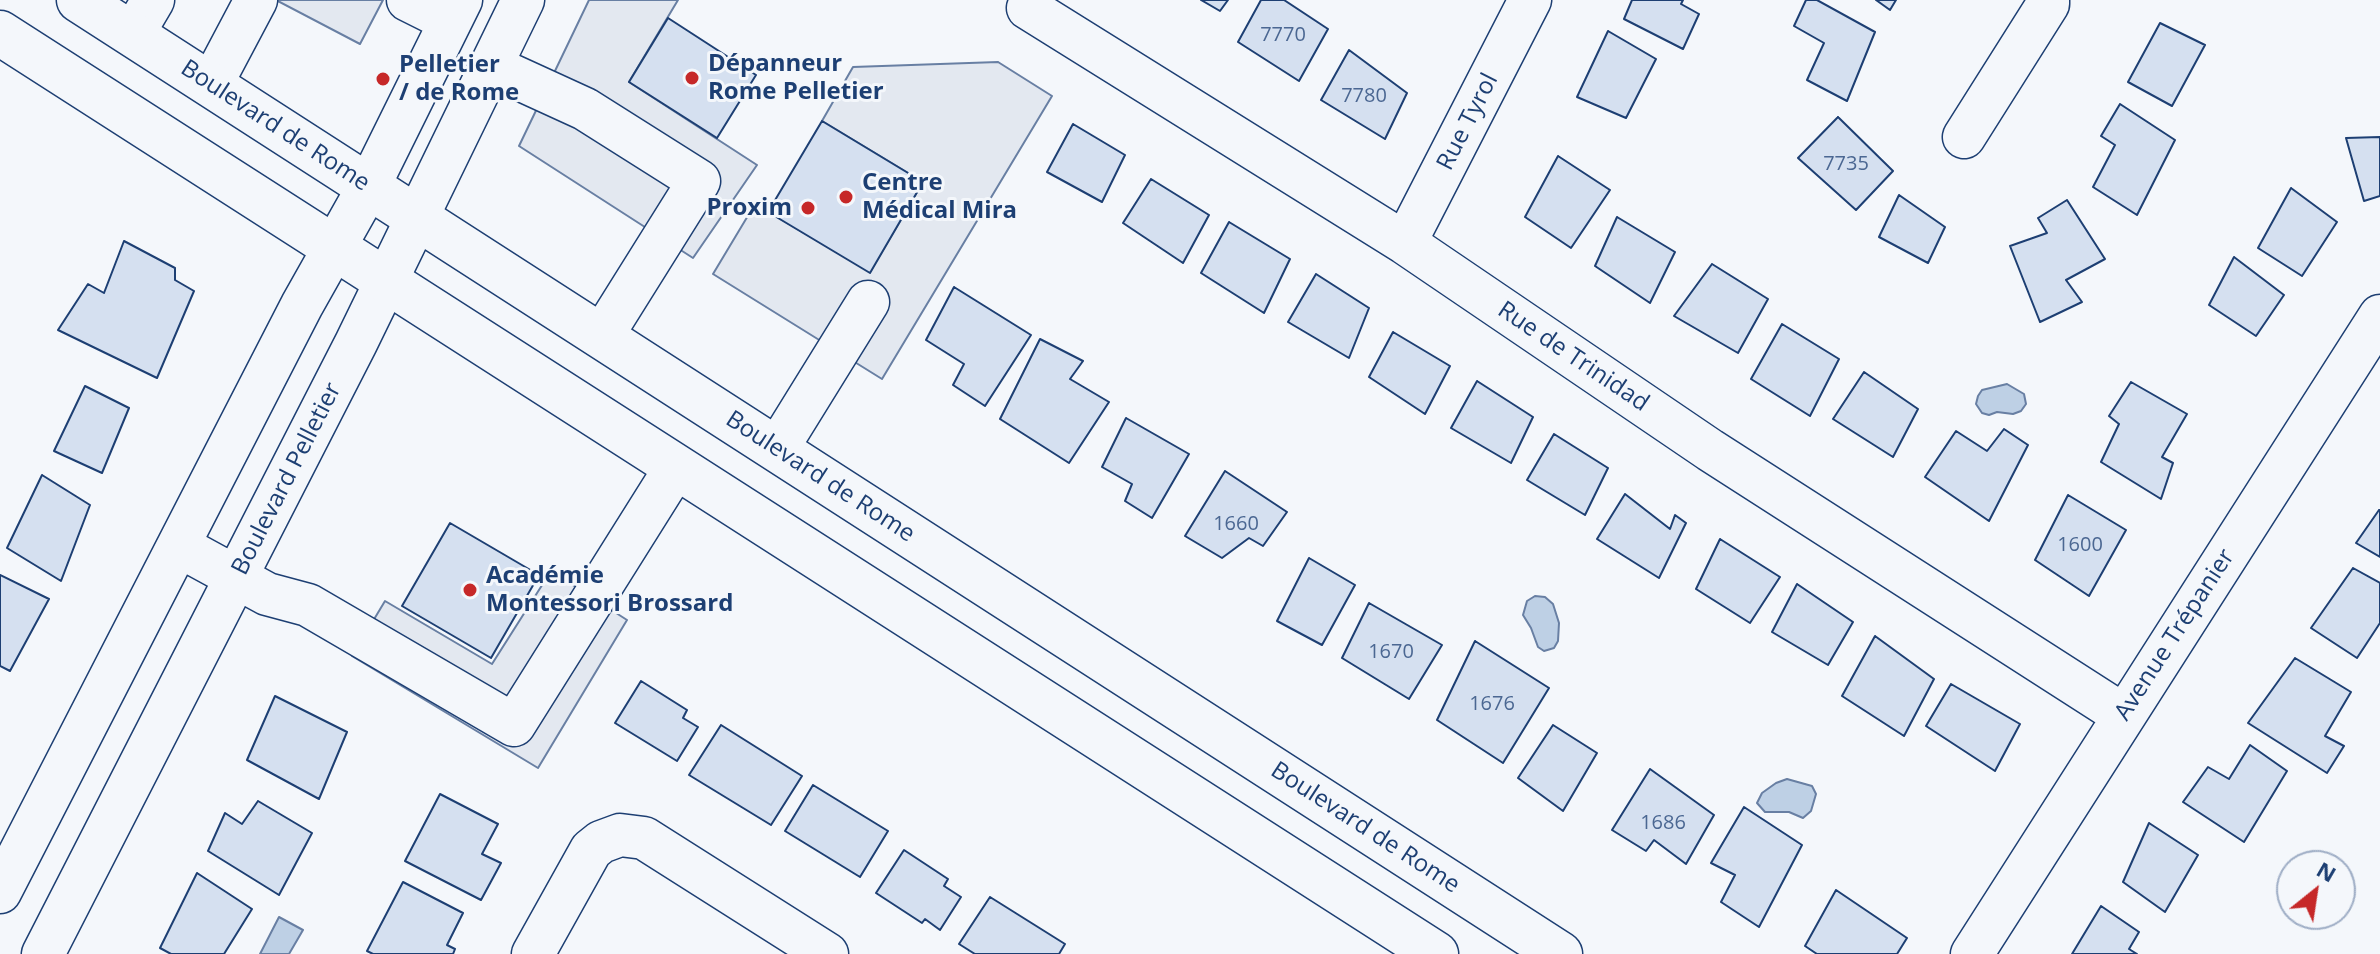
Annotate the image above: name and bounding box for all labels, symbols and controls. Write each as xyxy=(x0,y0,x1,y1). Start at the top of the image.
house number: 7770 xyxy=(1260,23,1306,47)
place label: Dépanneur Rome Pelletier xyxy=(708,50,884,106)
place label: Pelletier / de Rome xyxy=(399,51,519,107)
street label: Boulevard de Rome xyxy=(175,54,375,198)
marker: Dépanneur Rome Pelletier xyxy=(683,69,701,87)
street label: Rue Tyrol xyxy=(1431,69,1505,175)
marker: Pelletier / de Rome xyxy=(374,70,392,88)
house number: 7780 xyxy=(1341,84,1387,108)
house number: 7735 xyxy=(1823,152,1869,176)
place label: Centre Médical Mira xyxy=(862,169,1017,225)
marker: Centre Médical Mira xyxy=(837,188,855,206)
place label: Proxim xyxy=(706,194,792,222)
marker: Proxim xyxy=(799,199,817,217)
street label: Rue de Trinidad xyxy=(1492,296,1654,418)
street label: Boulevard Pelletier xyxy=(226,378,348,580)
street label: Boulevard de Rome xyxy=(720,405,920,549)
house number: 1660 xyxy=(1213,512,1259,536)
house number: 1600 xyxy=(2057,533,2103,557)
street label: Avenue Trépanier xyxy=(2109,544,2241,726)
place label: Académie Montessori Brossard xyxy=(486,562,733,618)
marker: Académie Montessori Brossard xyxy=(461,581,479,599)
house number: 1670 xyxy=(1368,640,1414,664)
house number: 1676 xyxy=(1469,692,1515,716)
street label: Boulevard de Rome xyxy=(1265,756,1465,900)
house number: 1686 xyxy=(1640,811,1686,835)
north arrow xyxy=(2276,850,2356,930)
text: N xyxy=(2312,853,2342,888)

